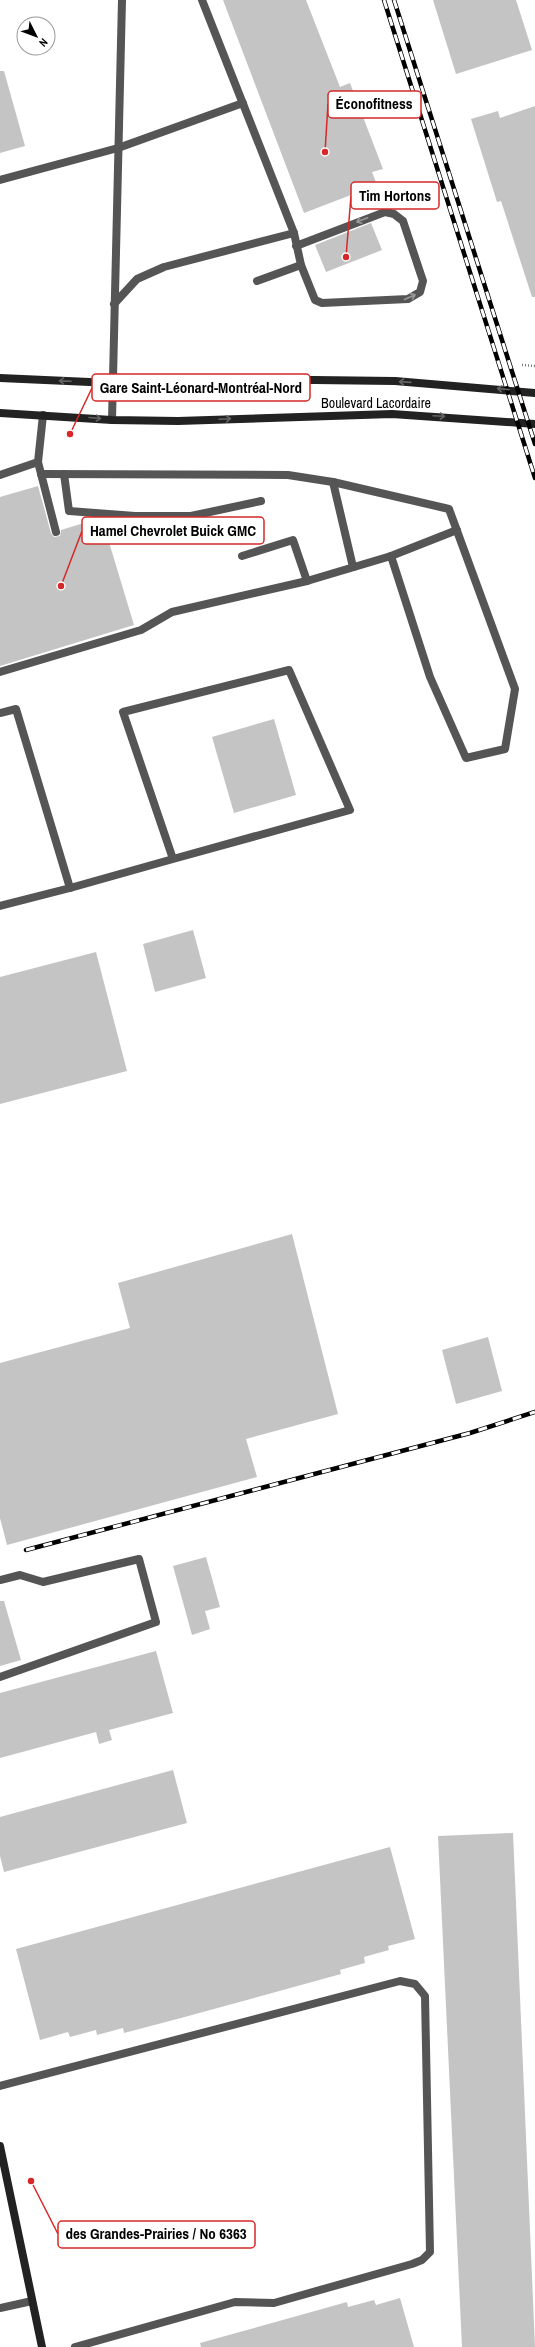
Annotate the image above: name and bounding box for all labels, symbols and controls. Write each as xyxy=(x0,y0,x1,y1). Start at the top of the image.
north arrow xyxy=(16,16,56,56)
text: N xyxy=(36,36,51,50)
callout: Éconofitness xyxy=(328,91,421,118)
text: Éconofitness xyxy=(335,93,413,114)
callout: Tim Hortons xyxy=(351,182,439,209)
text: Tim Hortons xyxy=(359,185,431,206)
one-way arrow xyxy=(357,217,369,225)
one-way arrow xyxy=(404,292,416,300)
callout: Gare Saint-Léonard-Montréal-Nord xyxy=(92,374,310,401)
one-way arrow xyxy=(59,377,72,385)
text: Gare Saint-Léonard-Montréal-Nord xyxy=(100,377,302,398)
one-way arrow xyxy=(399,378,412,385)
one-way arrow xyxy=(497,386,510,393)
street label: Boulevard Lacordaire xyxy=(321,394,431,412)
one-way arrow xyxy=(432,413,445,420)
one-way arrow xyxy=(88,415,101,422)
one-way arrow xyxy=(218,415,231,422)
callout: Hamel Chevrolet Buick GMC xyxy=(82,517,264,544)
text: Hamel Chevrolet Buick GMC xyxy=(90,520,256,541)
callout: des Grandes-Prairies / No 6363 xyxy=(58,2221,255,2248)
text: des Grandes-Prairies / No 6363 xyxy=(65,2223,247,2244)

